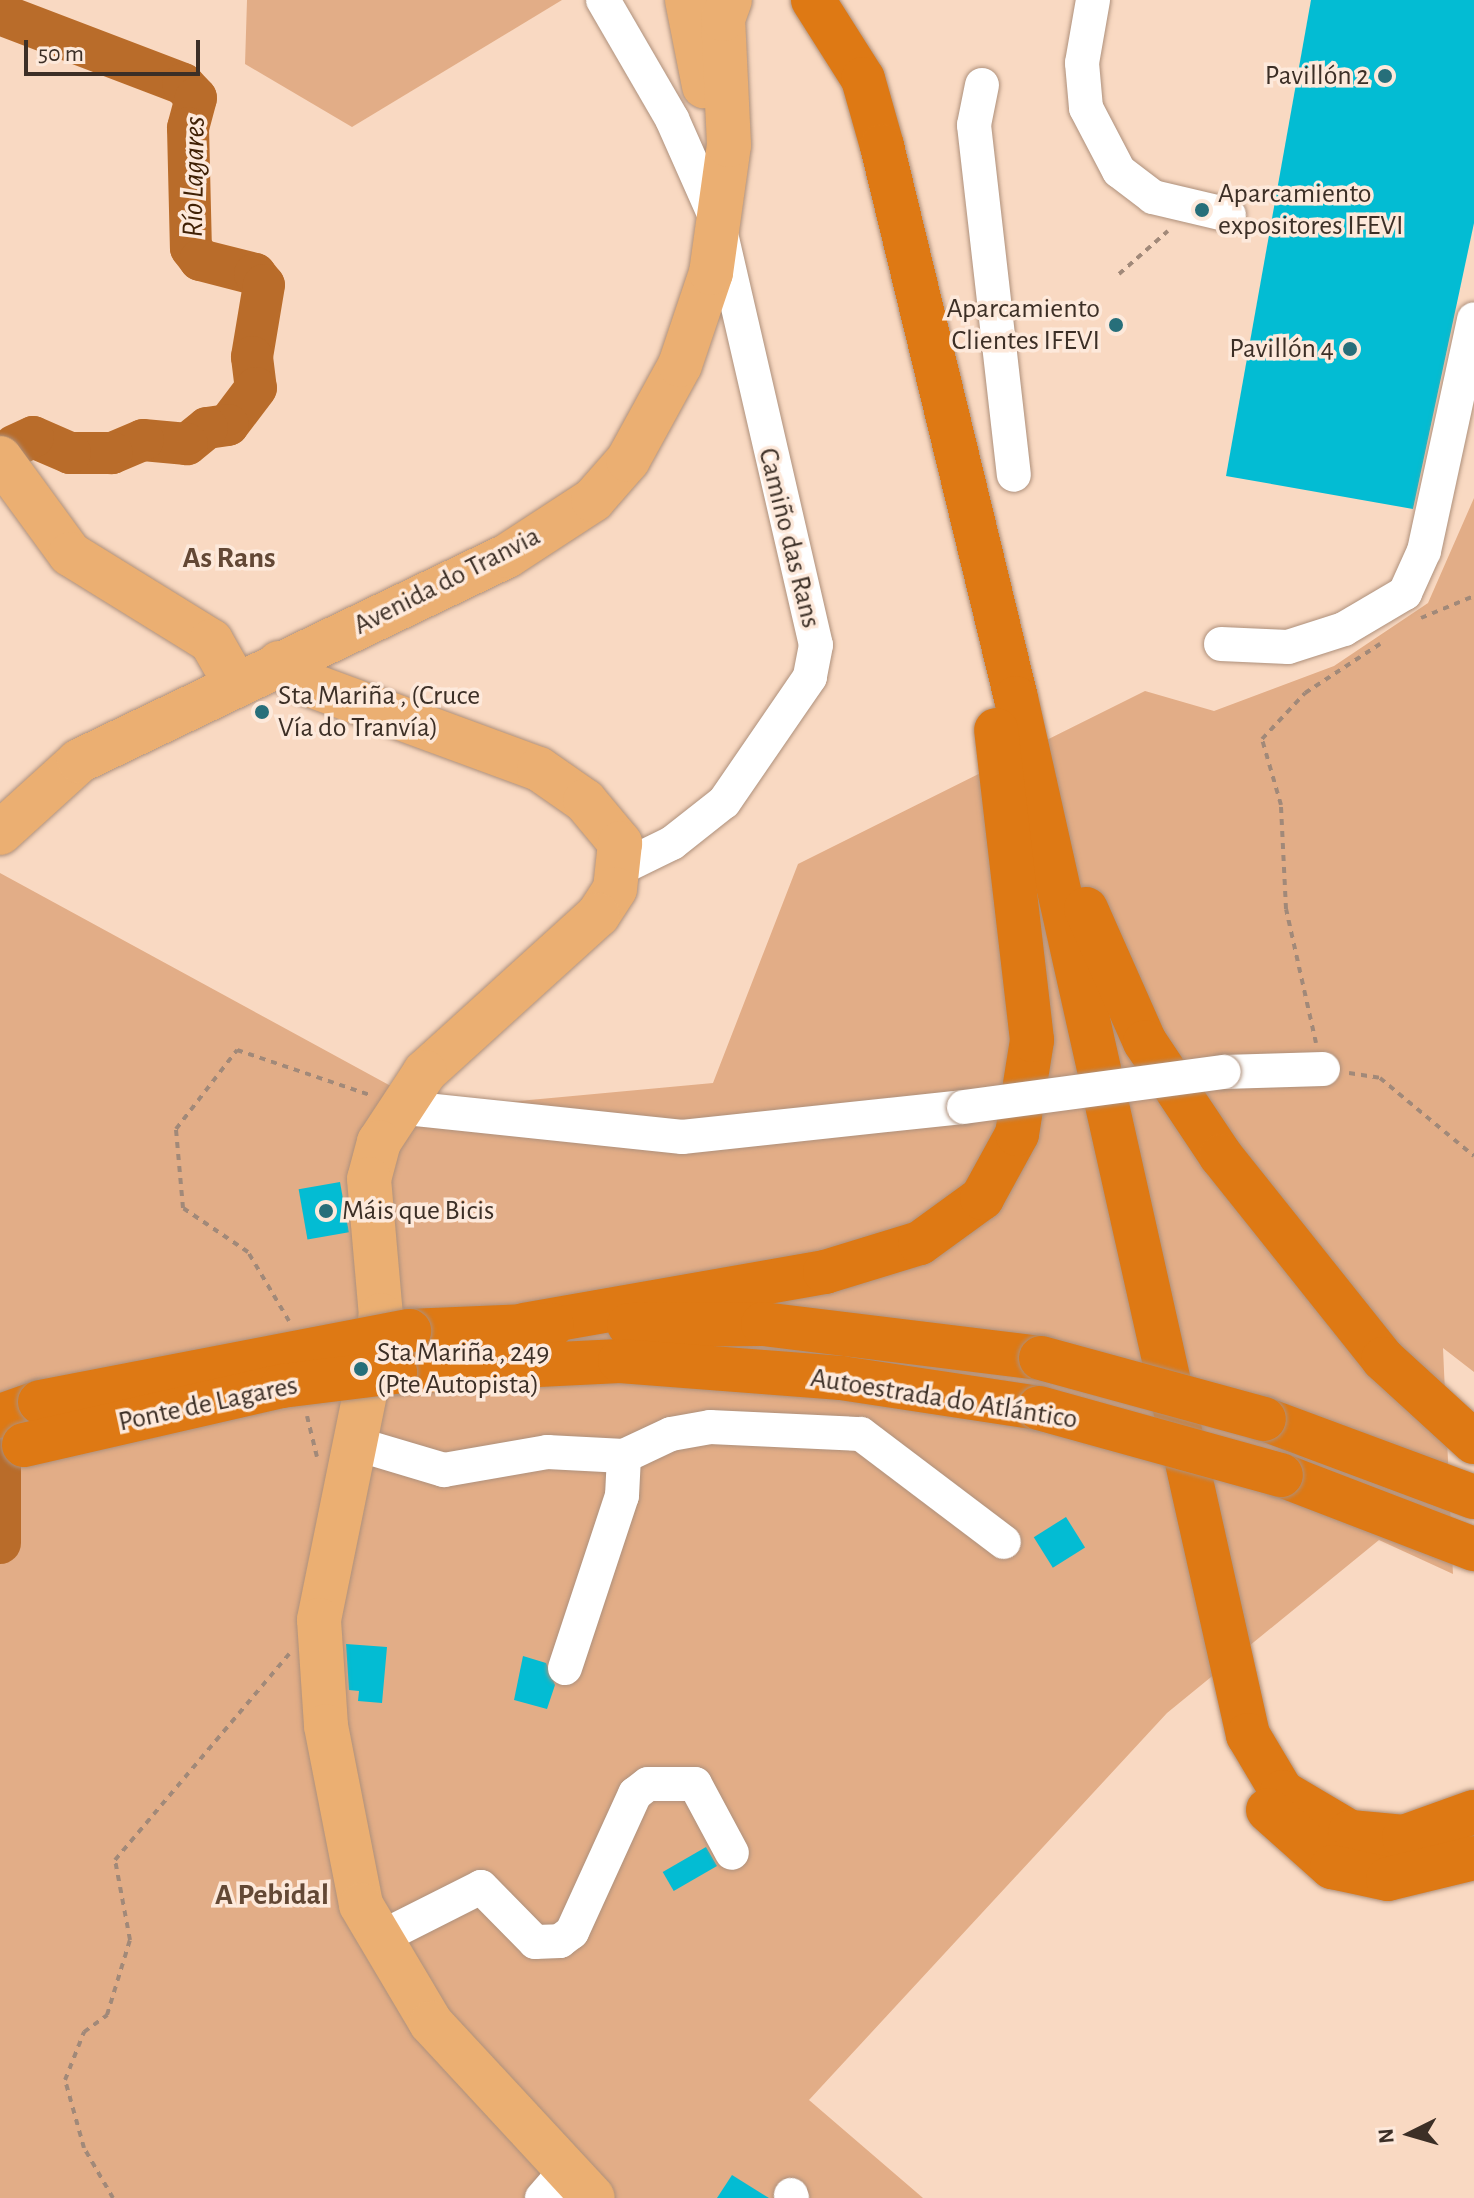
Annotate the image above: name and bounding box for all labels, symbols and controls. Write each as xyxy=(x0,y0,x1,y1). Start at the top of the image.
scale bar xyxy=(28,24,204,74)
text: 50 m xyxy=(38,42,84,66)
place label: Pavillón 2 xyxy=(1265,59,1369,93)
marker: Pavillón 2 xyxy=(1376,67,1394,85)
water label: Río Lagares xyxy=(175,116,213,238)
place label: Aparcamiento expositores IFEVI xyxy=(1218,177,1404,243)
marker: Aparcamiento expositores IFEVI xyxy=(1193,201,1211,219)
place label: Aparcamiento Clientes IFEVI xyxy=(946,292,1100,358)
marker: Aparcamiento Clientes IFEVI xyxy=(1107,316,1125,334)
place label: Pavillón 4 xyxy=(1229,332,1334,366)
marker: Pavillón 4 xyxy=(1341,340,1359,358)
street label: Camiño das Rans xyxy=(750,445,828,631)
street label: Avenida do Tranvia xyxy=(348,519,546,643)
district label: As Rans xyxy=(182,540,276,576)
place label: Sta Mariña , (Cruce Vía do Tranvía) xyxy=(278,679,480,745)
marker: Sta Mariña , (Cruce Vía do Tranvía) xyxy=(253,703,271,721)
place label: Máis que Bicis xyxy=(342,1194,494,1228)
marker: Máis que Bicis xyxy=(317,1202,335,1220)
place label: Sta Mariña , 249 (Pte Autopista) xyxy=(377,1336,549,1402)
marker: Sta Mariña , 249 (Pte Autopista) xyxy=(352,1360,370,1378)
street label: Autoestrada do Atlántico xyxy=(808,1361,1080,1437)
street label: Ponte de Lagares xyxy=(115,1369,301,1439)
district label: A Pebidal xyxy=(215,1877,329,1913)
north arrow xyxy=(1370,2094,1450,2174)
text: N xyxy=(1374,2128,1398,2145)

